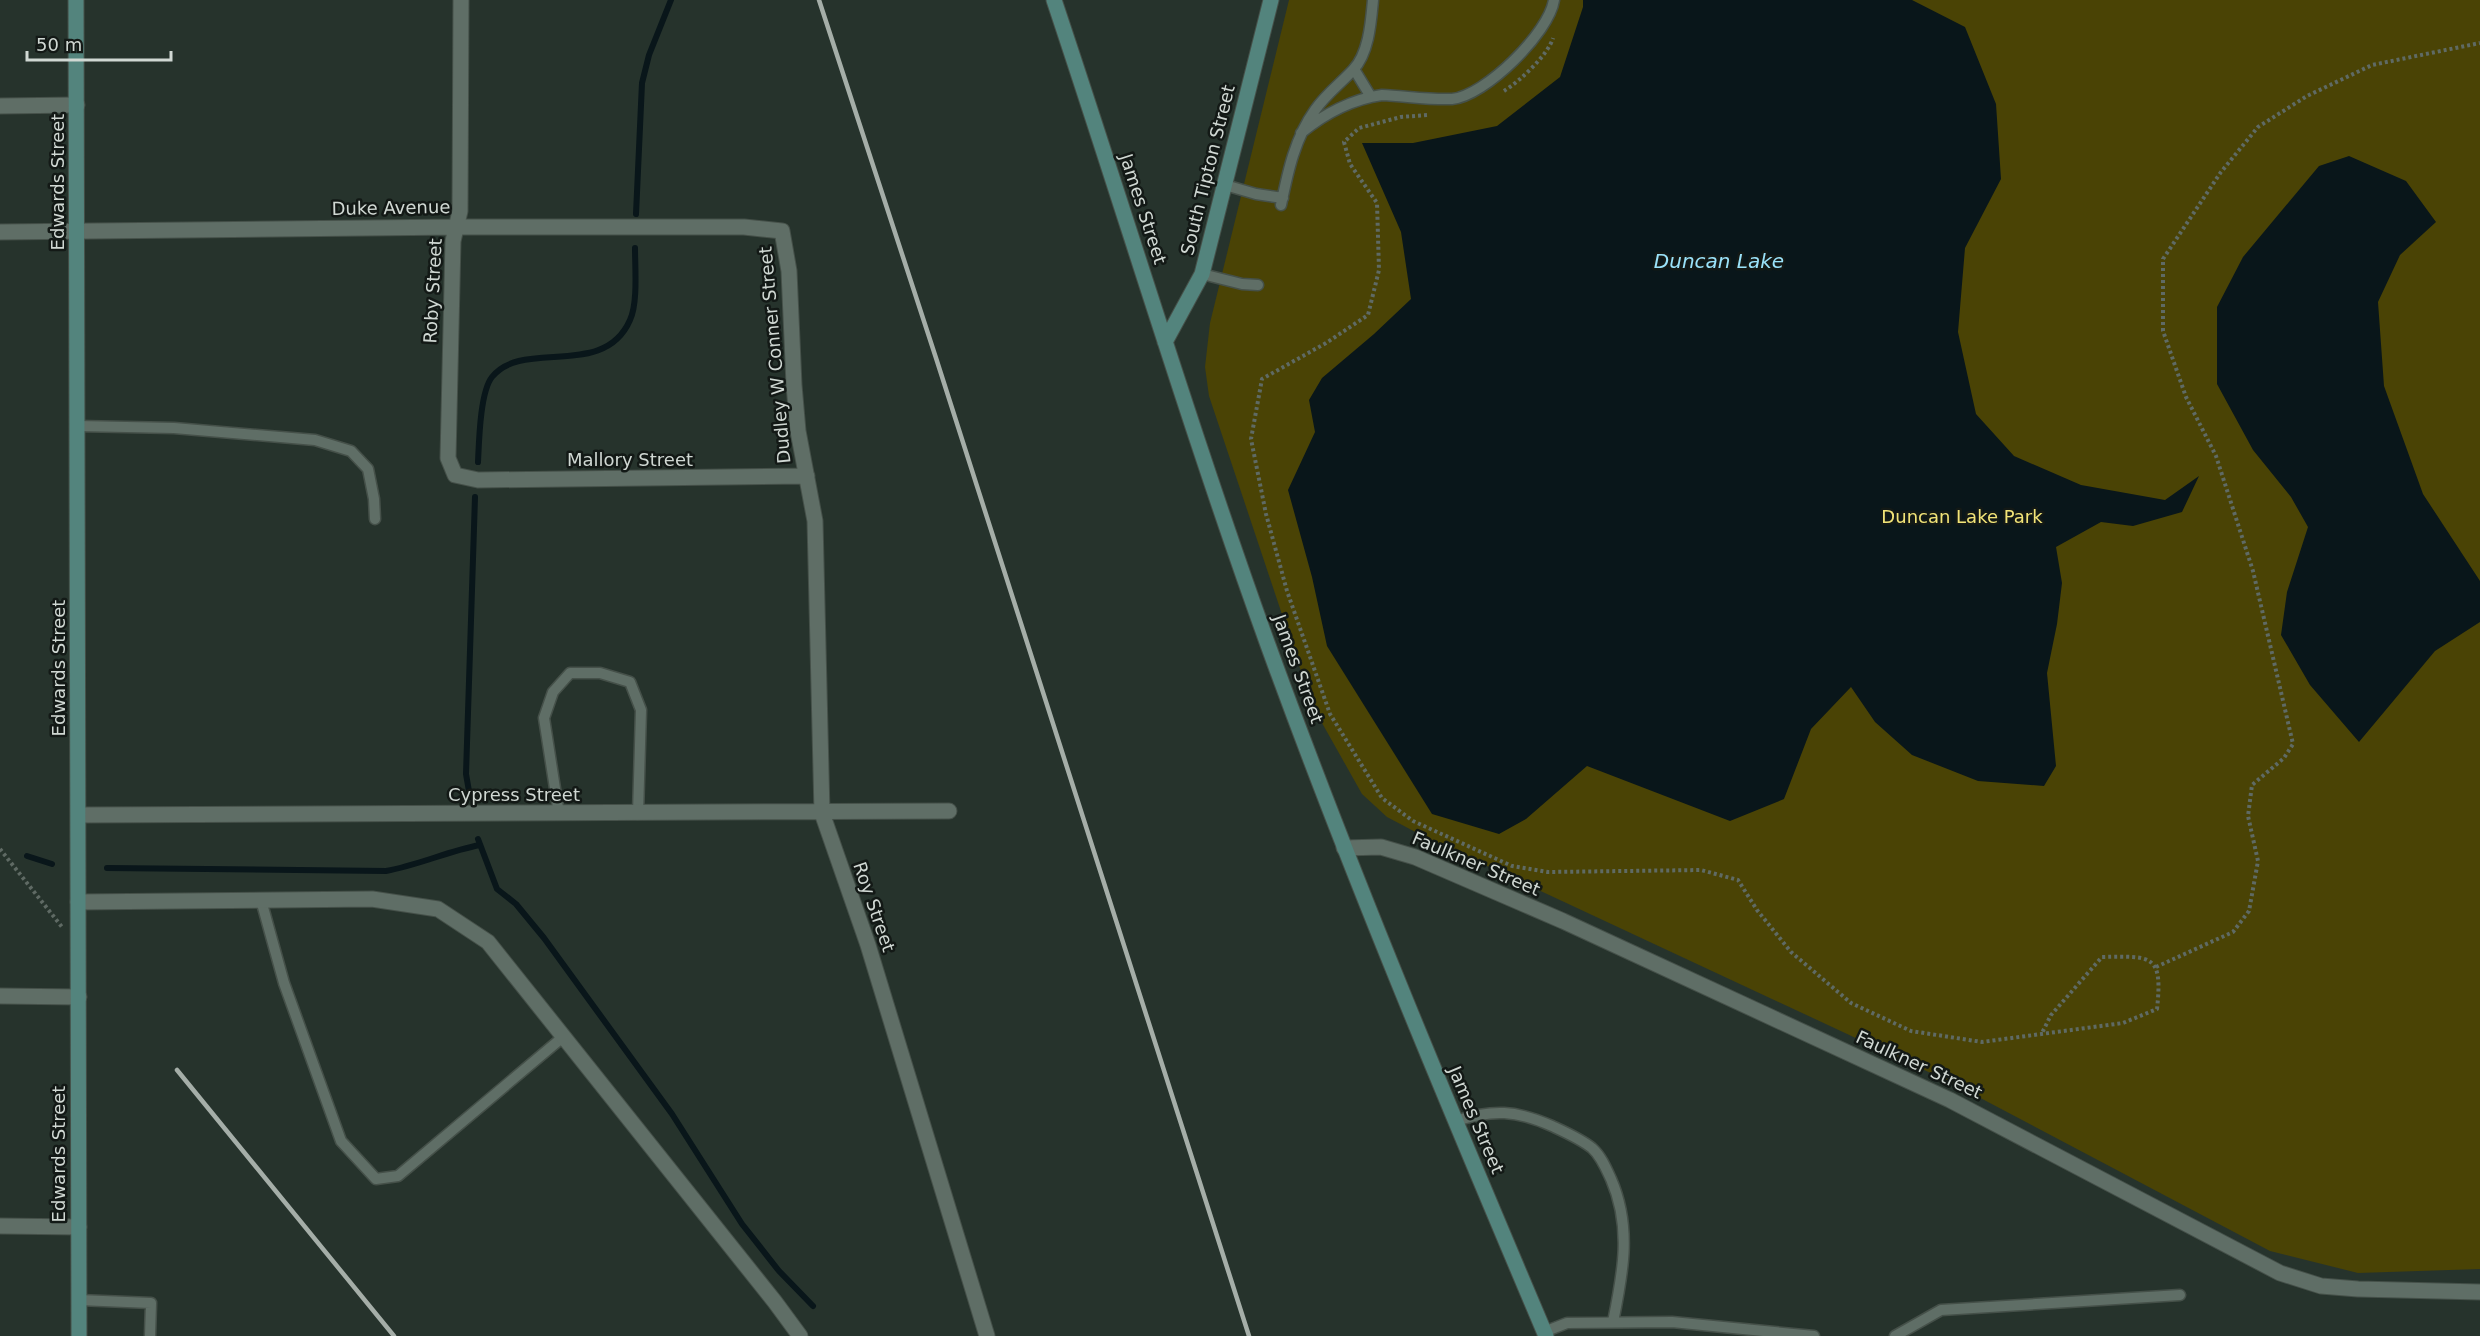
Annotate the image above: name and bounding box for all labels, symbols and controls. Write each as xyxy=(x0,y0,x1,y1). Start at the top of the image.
scale bar xyxy=(27,24,171,62)
text: 50 m xyxy=(36,34,82,55)
street label: South Tipton Street xyxy=(1176,83,1239,257)
street label: Edwards Street xyxy=(47,114,68,250)
street label: James Street xyxy=(1115,150,1171,267)
street label: Duke Avenue xyxy=(331,196,451,219)
street label: Roby Street xyxy=(419,238,446,344)
street label: Dudley W Conner Street xyxy=(755,246,794,465)
water label: Duncan Lake xyxy=(1654,249,1784,273)
street label: Mallory Street xyxy=(567,449,693,470)
park label: Duncan Lake Park xyxy=(1881,506,2043,527)
street label: Edwards Street xyxy=(48,600,69,736)
street label: James Street xyxy=(1269,610,1328,726)
street label: Cypress Street xyxy=(448,784,580,805)
street label: Faulkner Street xyxy=(1409,827,1543,900)
street label: Roy Street xyxy=(849,859,900,955)
street label: Faulkner Street xyxy=(1853,1026,1986,1103)
street label: James Street xyxy=(1444,1062,1509,1177)
street label: Edwards Street xyxy=(48,1086,69,1222)

